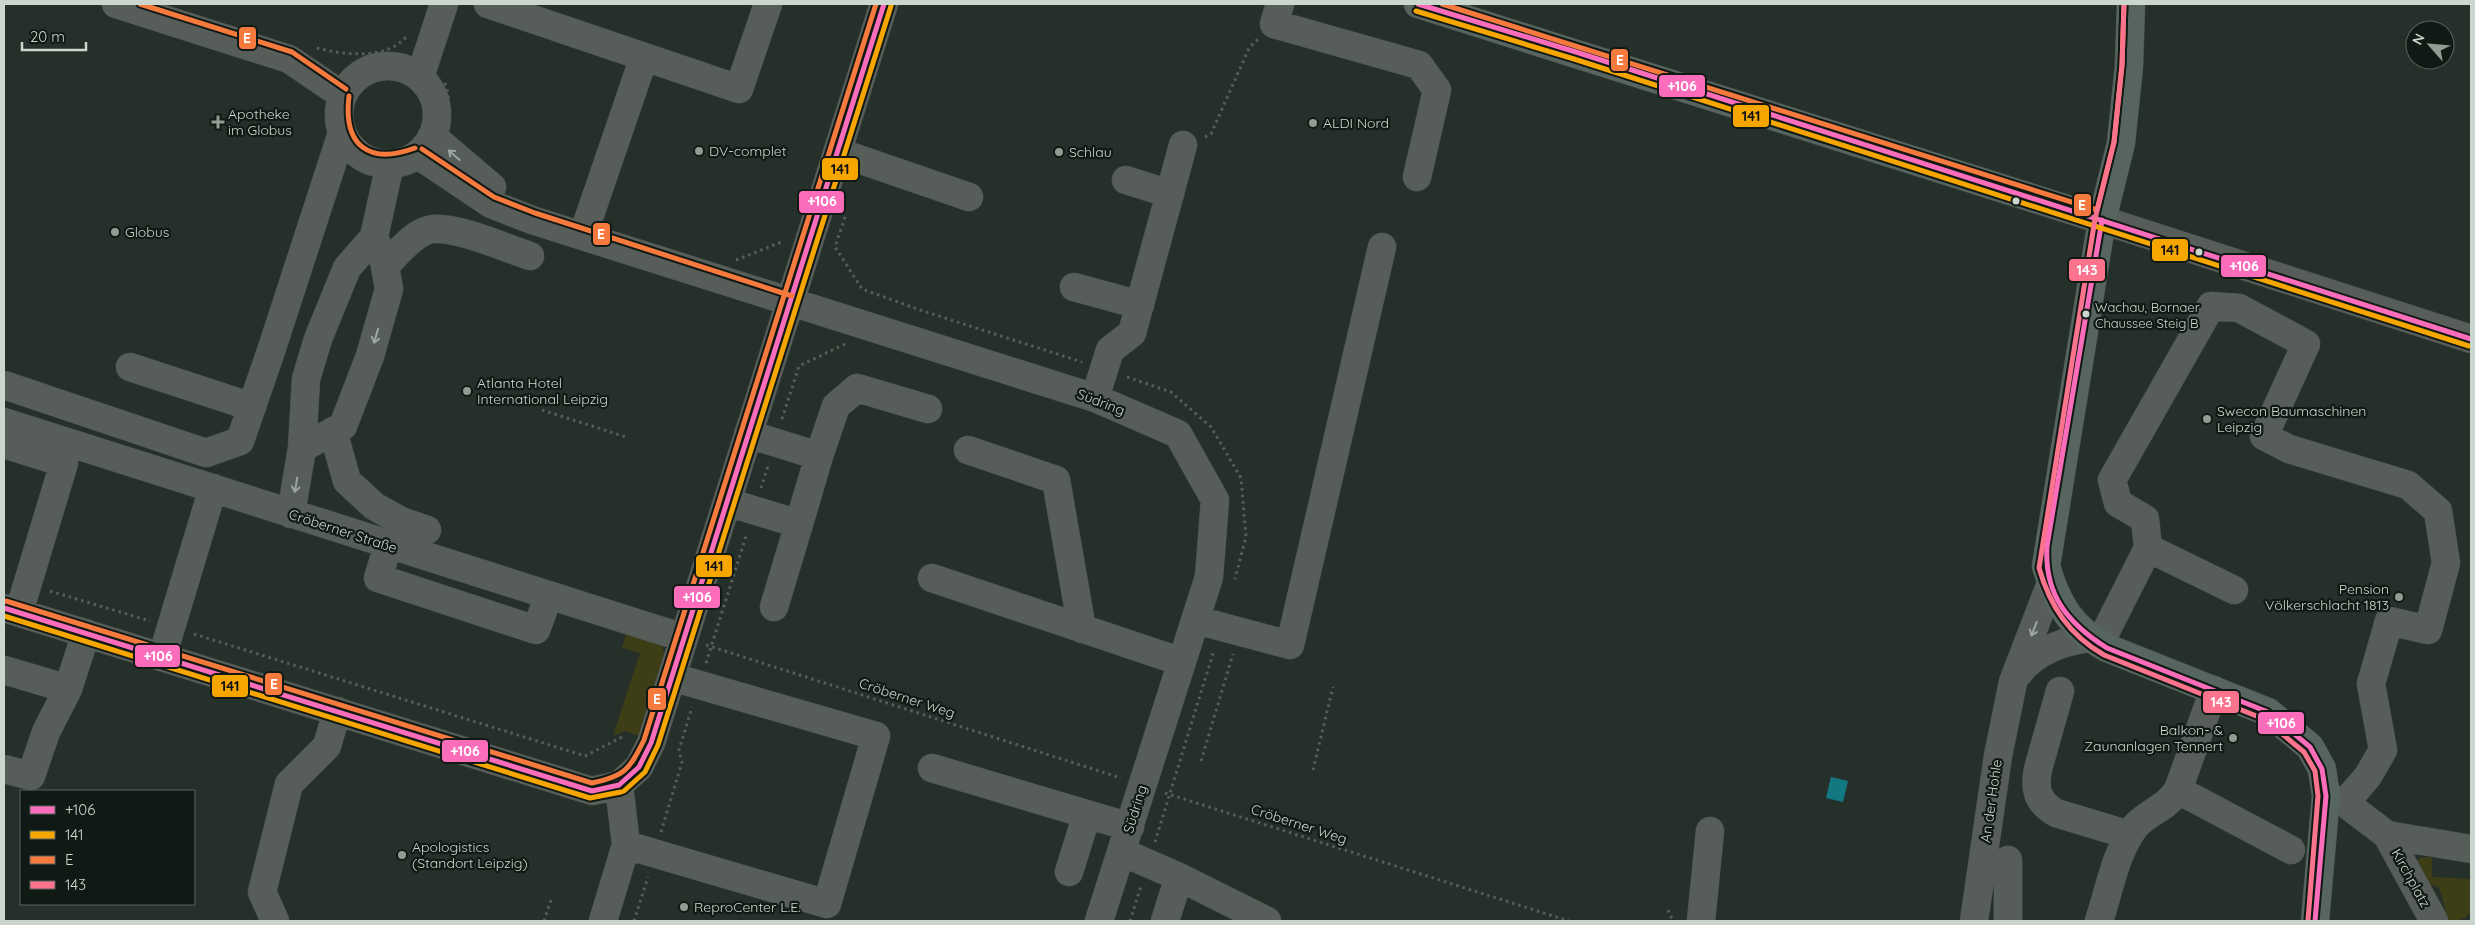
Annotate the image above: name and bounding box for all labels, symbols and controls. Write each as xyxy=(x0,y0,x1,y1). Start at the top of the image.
scale bar xyxy=(22,20,86,52)
north arrow xyxy=(2405,20,2455,70)
line badge: E xyxy=(238,26,257,50)
text: 20 m xyxy=(30,27,65,46)
text: E xyxy=(243,29,251,47)
text: N xyxy=(2408,30,2429,48)
line badge: E xyxy=(1610,48,1629,72)
text: E xyxy=(1616,51,1624,69)
line badge: +106 xyxy=(1658,74,1706,98)
text: +106 xyxy=(1667,77,1697,95)
line badge: 141 xyxy=(1732,104,1770,128)
place label: Apotheke im Globus xyxy=(228,105,292,139)
text: 141 xyxy=(1742,107,1760,125)
place label: ALDI Nord xyxy=(1323,114,1389,132)
marker: Apotheke im Globus xyxy=(212,116,224,128)
marker: ALDI Nord xyxy=(1307,117,1319,129)
place label: DV-complet xyxy=(709,142,787,160)
place label: Schlau xyxy=(1069,143,1112,161)
marker: DV-complet xyxy=(693,145,705,157)
marker: Schlau xyxy=(1053,146,1065,158)
one-way arrow xyxy=(448,150,461,161)
line badge: 141 xyxy=(821,157,859,181)
text: 141 xyxy=(831,160,849,178)
line badge: +106 xyxy=(798,190,845,214)
text: +106 xyxy=(807,192,837,210)
line badge: E xyxy=(2073,193,2092,217)
unlabelled marker xyxy=(2011,196,2021,206)
text: E xyxy=(2078,196,2086,214)
line badge: E xyxy=(592,222,611,246)
place label: Globus xyxy=(125,223,169,241)
text: E xyxy=(597,225,605,243)
marker: Globus xyxy=(109,226,121,238)
line badge: 141 xyxy=(2151,238,2189,262)
text: 141 xyxy=(2161,241,2179,259)
unlabelled marker xyxy=(2194,247,2204,257)
line badge: +106 xyxy=(2220,254,2267,278)
text: +106 xyxy=(2229,257,2259,275)
line badge: 143 xyxy=(2068,258,2106,282)
text: 143 xyxy=(2076,261,2098,279)
place label: Wachau, Bornaer Chaussee Steig B xyxy=(2095,299,2200,331)
marker: Wachau, Bornaer Chaussee Steig B xyxy=(2081,309,2091,319)
one-way arrow xyxy=(370,327,380,343)
place label: Atlanta Hotel International Leipzig xyxy=(477,374,608,408)
marker: Atlanta Hotel International Leipzig xyxy=(461,385,473,397)
street label: Südring xyxy=(1075,385,1127,419)
place label: Swecon Baumaschinen Leipzig xyxy=(2217,402,2366,436)
marker: Swecon Baumaschinen Leipzig xyxy=(2201,413,2213,425)
one-way arrow xyxy=(290,477,300,493)
street label: Cröberner Straße xyxy=(287,505,399,557)
line badge: 141 xyxy=(695,554,733,578)
text: 141 xyxy=(705,557,723,575)
place label: Pension Völkerschlacht 1813 xyxy=(2265,580,2389,614)
line badge: +106 xyxy=(673,585,721,609)
text: +106 xyxy=(682,588,712,606)
marker: Pension Völkerschlacht 1813 xyxy=(2393,591,2405,603)
one-way arrow xyxy=(2028,621,2038,636)
line badge: +106 xyxy=(134,644,181,668)
text: +106 xyxy=(143,647,173,665)
line badge: E xyxy=(264,672,283,696)
line badge: 141 xyxy=(211,674,249,698)
street label: Cröberner Weg xyxy=(857,674,957,722)
text: E xyxy=(270,675,278,693)
text: 141 xyxy=(221,677,239,695)
line badge: E xyxy=(647,687,667,711)
text: E xyxy=(653,690,661,708)
line badge: 143 xyxy=(2202,690,2240,714)
text: 143 xyxy=(2210,693,2232,711)
line badge: +106 xyxy=(2257,711,2305,735)
text: +106 xyxy=(2266,714,2296,732)
place label: Balkon- & Zaunanlagen Tennert xyxy=(2084,721,2223,755)
marker: Balkon- & Zaunanlagen Tennert xyxy=(2227,732,2239,744)
line badge: +106 xyxy=(441,739,489,763)
text: +106 xyxy=(450,742,480,760)
street label: An der Hohle xyxy=(1976,758,2006,844)
street label: Südring xyxy=(1119,783,1151,835)
legend xyxy=(20,790,195,905)
text: +106 xyxy=(65,800,95,819)
street label: Cröberner Weg xyxy=(1249,800,1349,848)
text: 141 xyxy=(65,825,84,844)
place label: Apologistics (Standort Leipzig) xyxy=(412,838,528,872)
street label: Kirchplatz xyxy=(2388,845,2435,911)
marker: Apologistics (Standort Leipzig) xyxy=(396,849,408,861)
text: E xyxy=(65,850,74,869)
text: 143 xyxy=(65,875,86,894)
place label: ReproCenter L.E. xyxy=(694,898,801,916)
marker: ReproCenter L.E. xyxy=(678,901,690,913)

